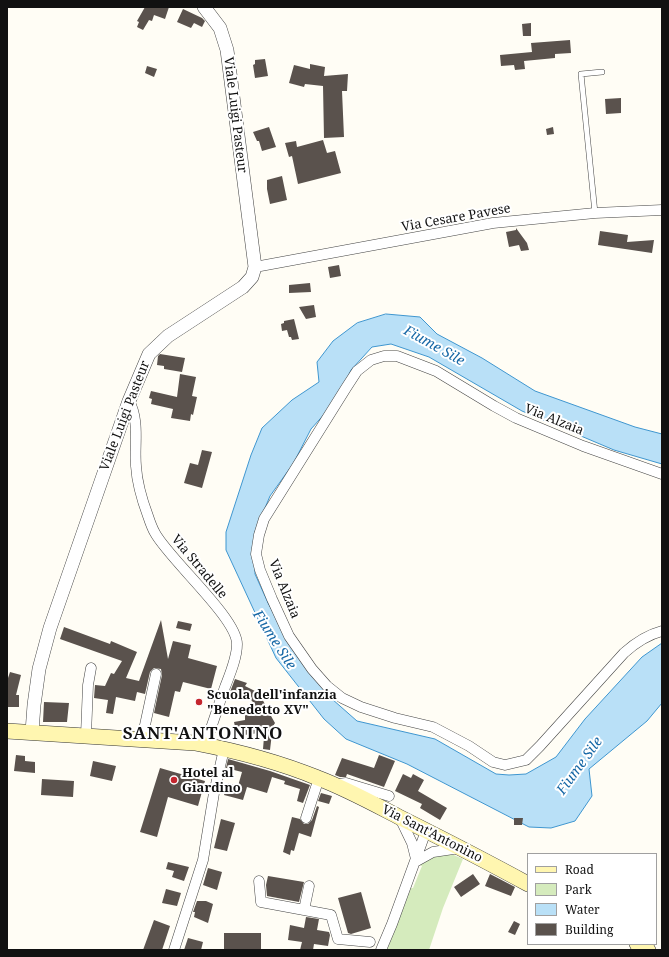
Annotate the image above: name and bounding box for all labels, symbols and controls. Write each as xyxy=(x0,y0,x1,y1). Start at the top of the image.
street label: Viale Luigi Pasteur xyxy=(220,56,250,174)
street label: Via Cesare Pavese xyxy=(400,201,512,235)
water label: Fiume Sile xyxy=(401,322,467,370)
street label: Viale Luigi Pasteur xyxy=(97,359,153,473)
street label: Via Alzaia xyxy=(522,401,586,439)
street label: Via Stradelle xyxy=(168,532,230,602)
street label: Via Alzaia xyxy=(265,557,303,621)
water label: Fiume Sile xyxy=(249,607,299,673)
place label: Scuola dell'infanzia "Benedetto XV" xyxy=(207,687,337,718)
marker: Scuola dell'infanzia "Benedetto XV" xyxy=(194,697,204,707)
district label: SANT'ANTONINO xyxy=(123,724,283,744)
water label: Fiume Sile xyxy=(554,734,606,798)
place label: Hotel al Giardino xyxy=(182,765,241,796)
marker: Hotel al Giardino xyxy=(169,775,179,785)
street label: Via Sant'Antonino xyxy=(379,802,485,866)
legend xyxy=(527,853,657,945)
text: Road xyxy=(565,861,594,878)
text: Park xyxy=(565,881,592,898)
text: Water xyxy=(565,901,600,918)
text: Building xyxy=(565,921,613,938)

